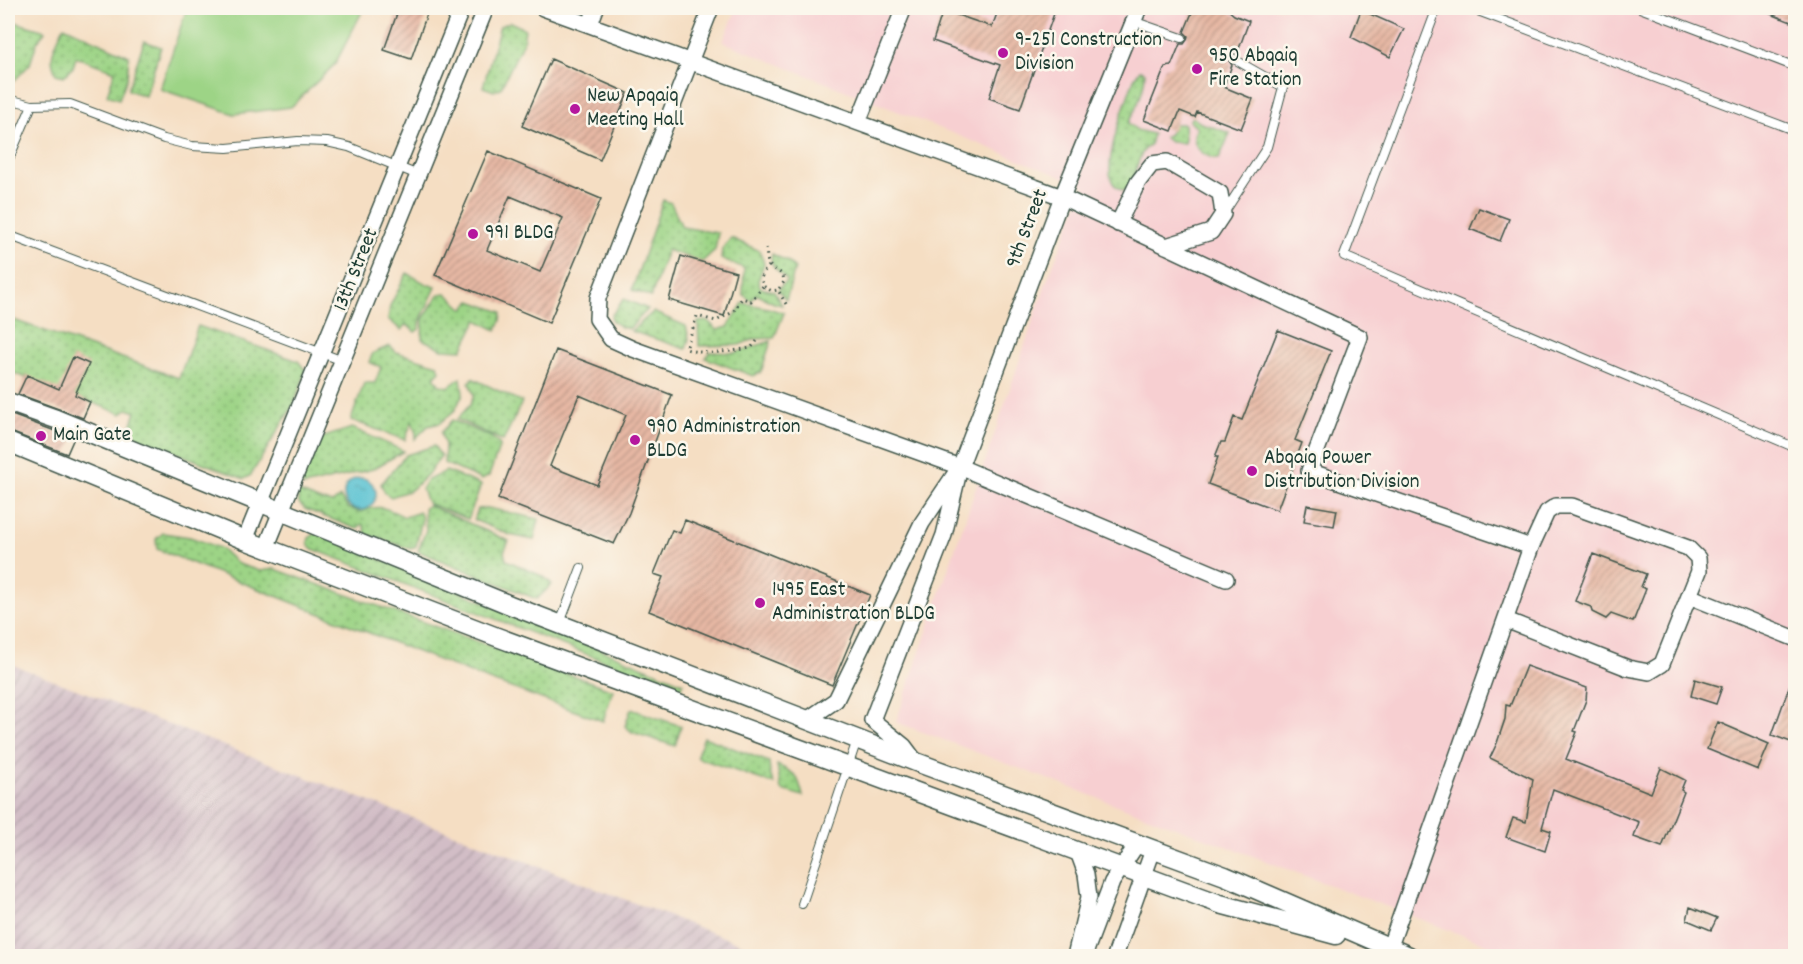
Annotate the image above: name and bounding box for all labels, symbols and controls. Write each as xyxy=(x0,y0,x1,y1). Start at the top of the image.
place label: 9-251 Construction Division xyxy=(1015,26,1162,80)
place label: 950 Abqaiq Fire Station xyxy=(1209,42,1302,96)
marker: 9-251 Construction Division xyxy=(996,46,1010,60)
marker: 950 Abqaiq Fire Station xyxy=(1190,62,1204,76)
place label: New Apqaiq Meeting Hall xyxy=(587,82,684,136)
marker: New Apqaiq Meeting Hall xyxy=(568,102,582,116)
street label: 9th Street xyxy=(999,185,1057,273)
place label: 991 BLDG xyxy=(485,219,554,249)
street label: 13th Street xyxy=(327,224,387,316)
marker: 991 BLDG xyxy=(466,227,480,241)
place label: 990 Administration BLDG xyxy=(647,413,801,467)
place label: Main Gate xyxy=(53,421,131,451)
marker: Main Gate xyxy=(34,429,48,443)
marker: 990 Administration BLDG xyxy=(628,433,642,447)
place label: Abqaiq Power Distribution Division xyxy=(1264,444,1420,498)
marker: Abqaiq Power Distribution Division xyxy=(1245,464,1259,478)
place label: 1495 East Administration BLDG xyxy=(772,576,935,630)
marker: 1495 East Administration BLDG xyxy=(753,596,767,610)

